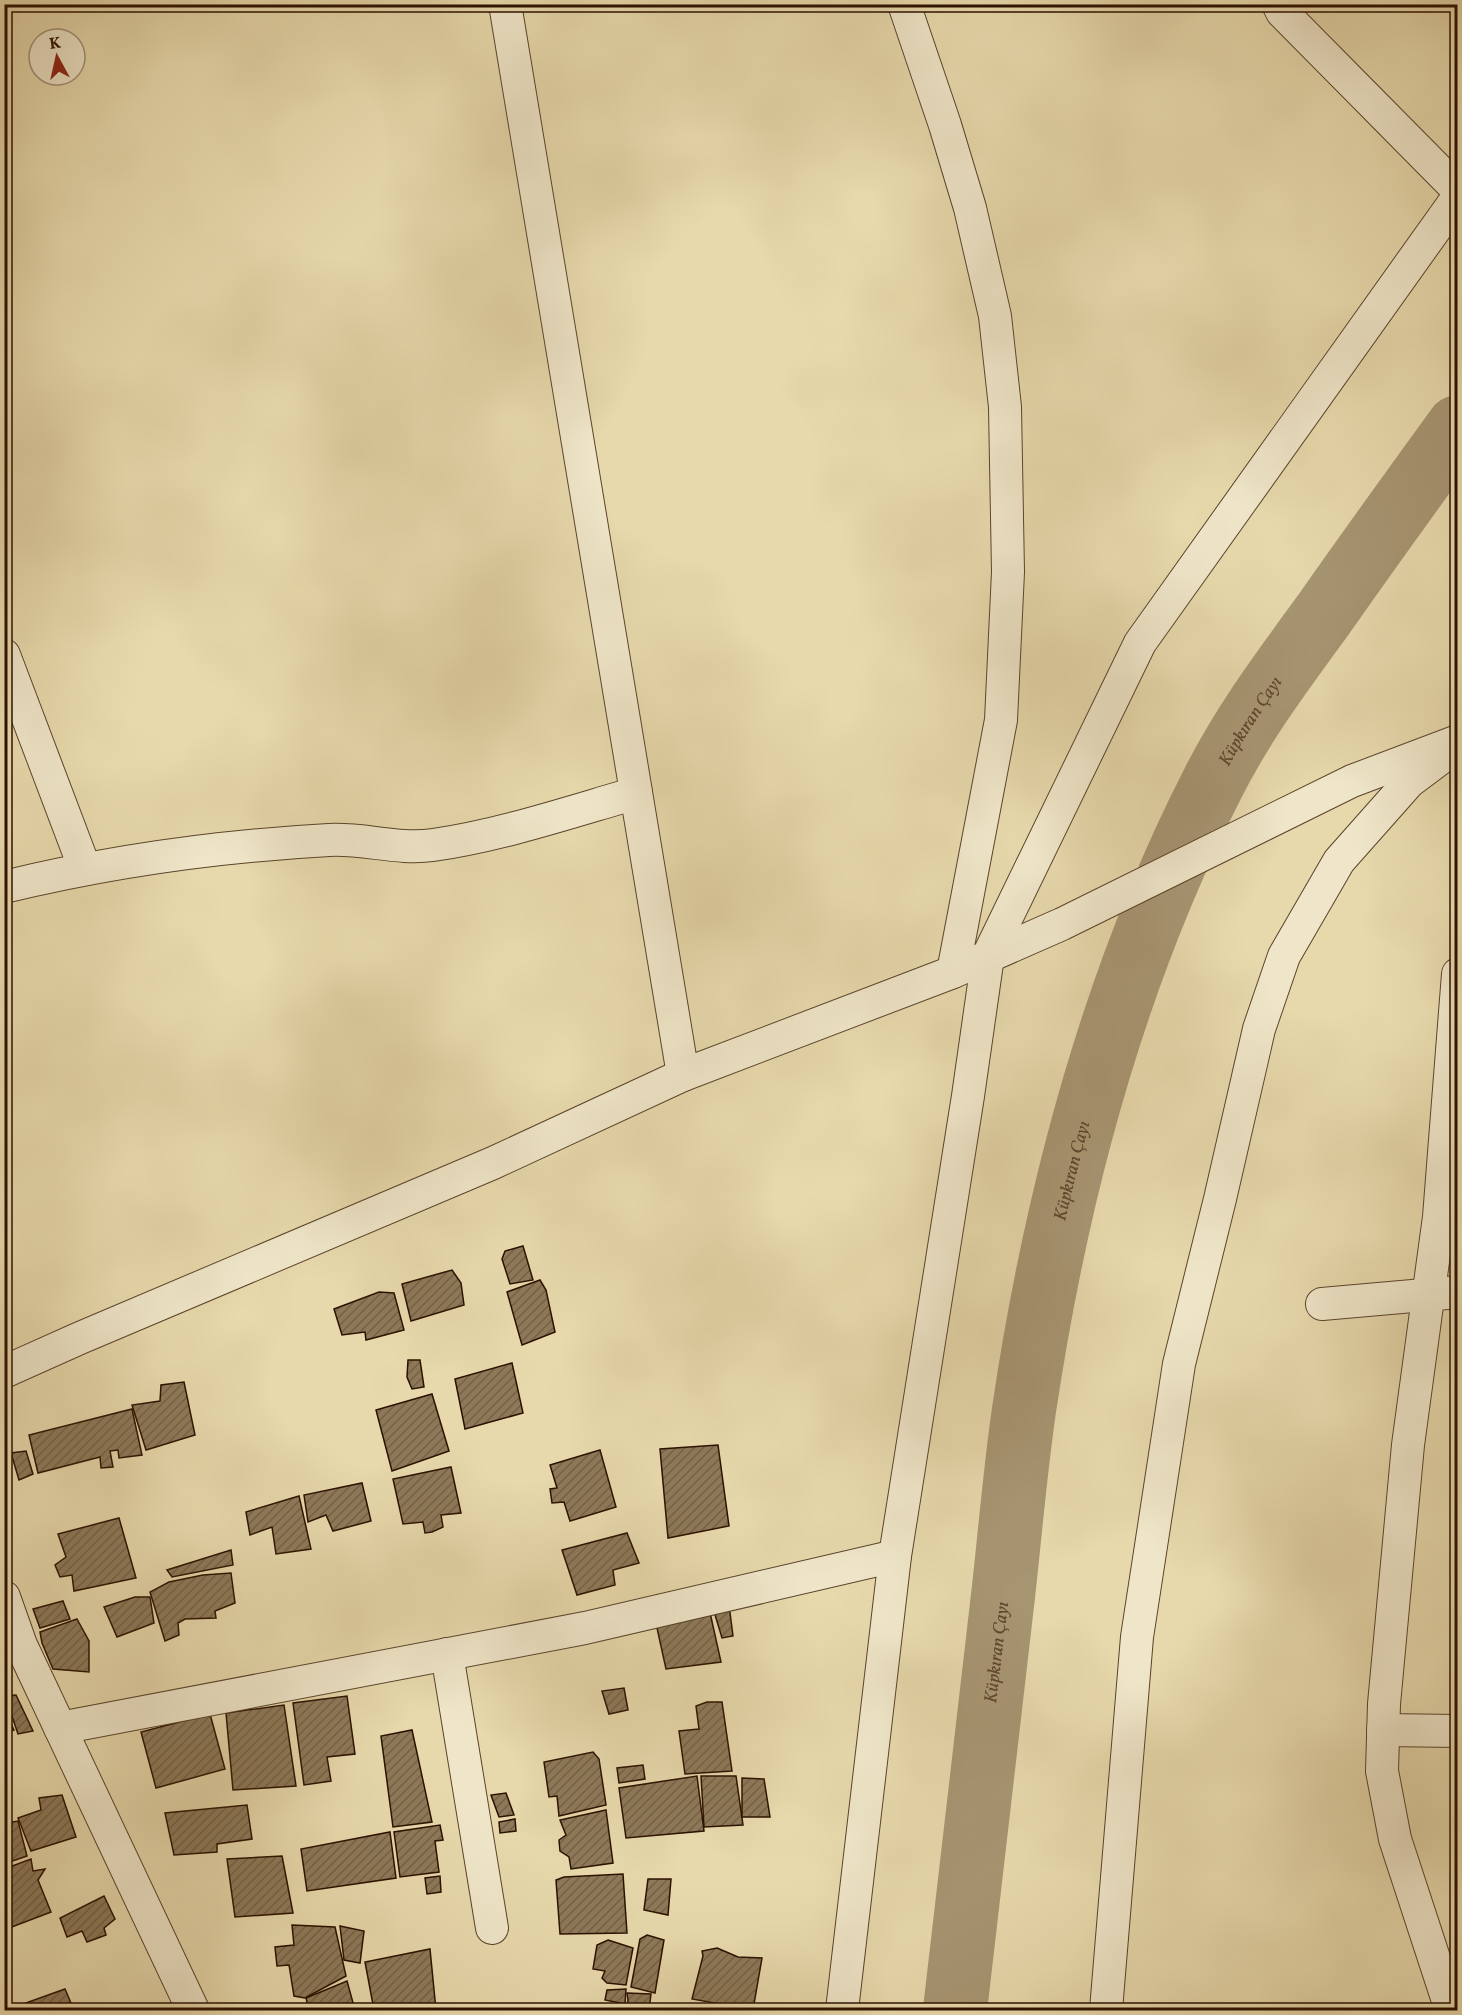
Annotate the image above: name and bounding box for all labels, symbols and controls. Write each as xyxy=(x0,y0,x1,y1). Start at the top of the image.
north arrow xyxy=(27,27,87,87)
text: K xyxy=(48,32,63,56)
water label: Küpkıran Çayı xyxy=(1213,672,1289,771)
water label: Küpkıran Çayı xyxy=(1049,1119,1097,1223)
water label: Küpkıran Çayı xyxy=(979,1601,1016,1705)

